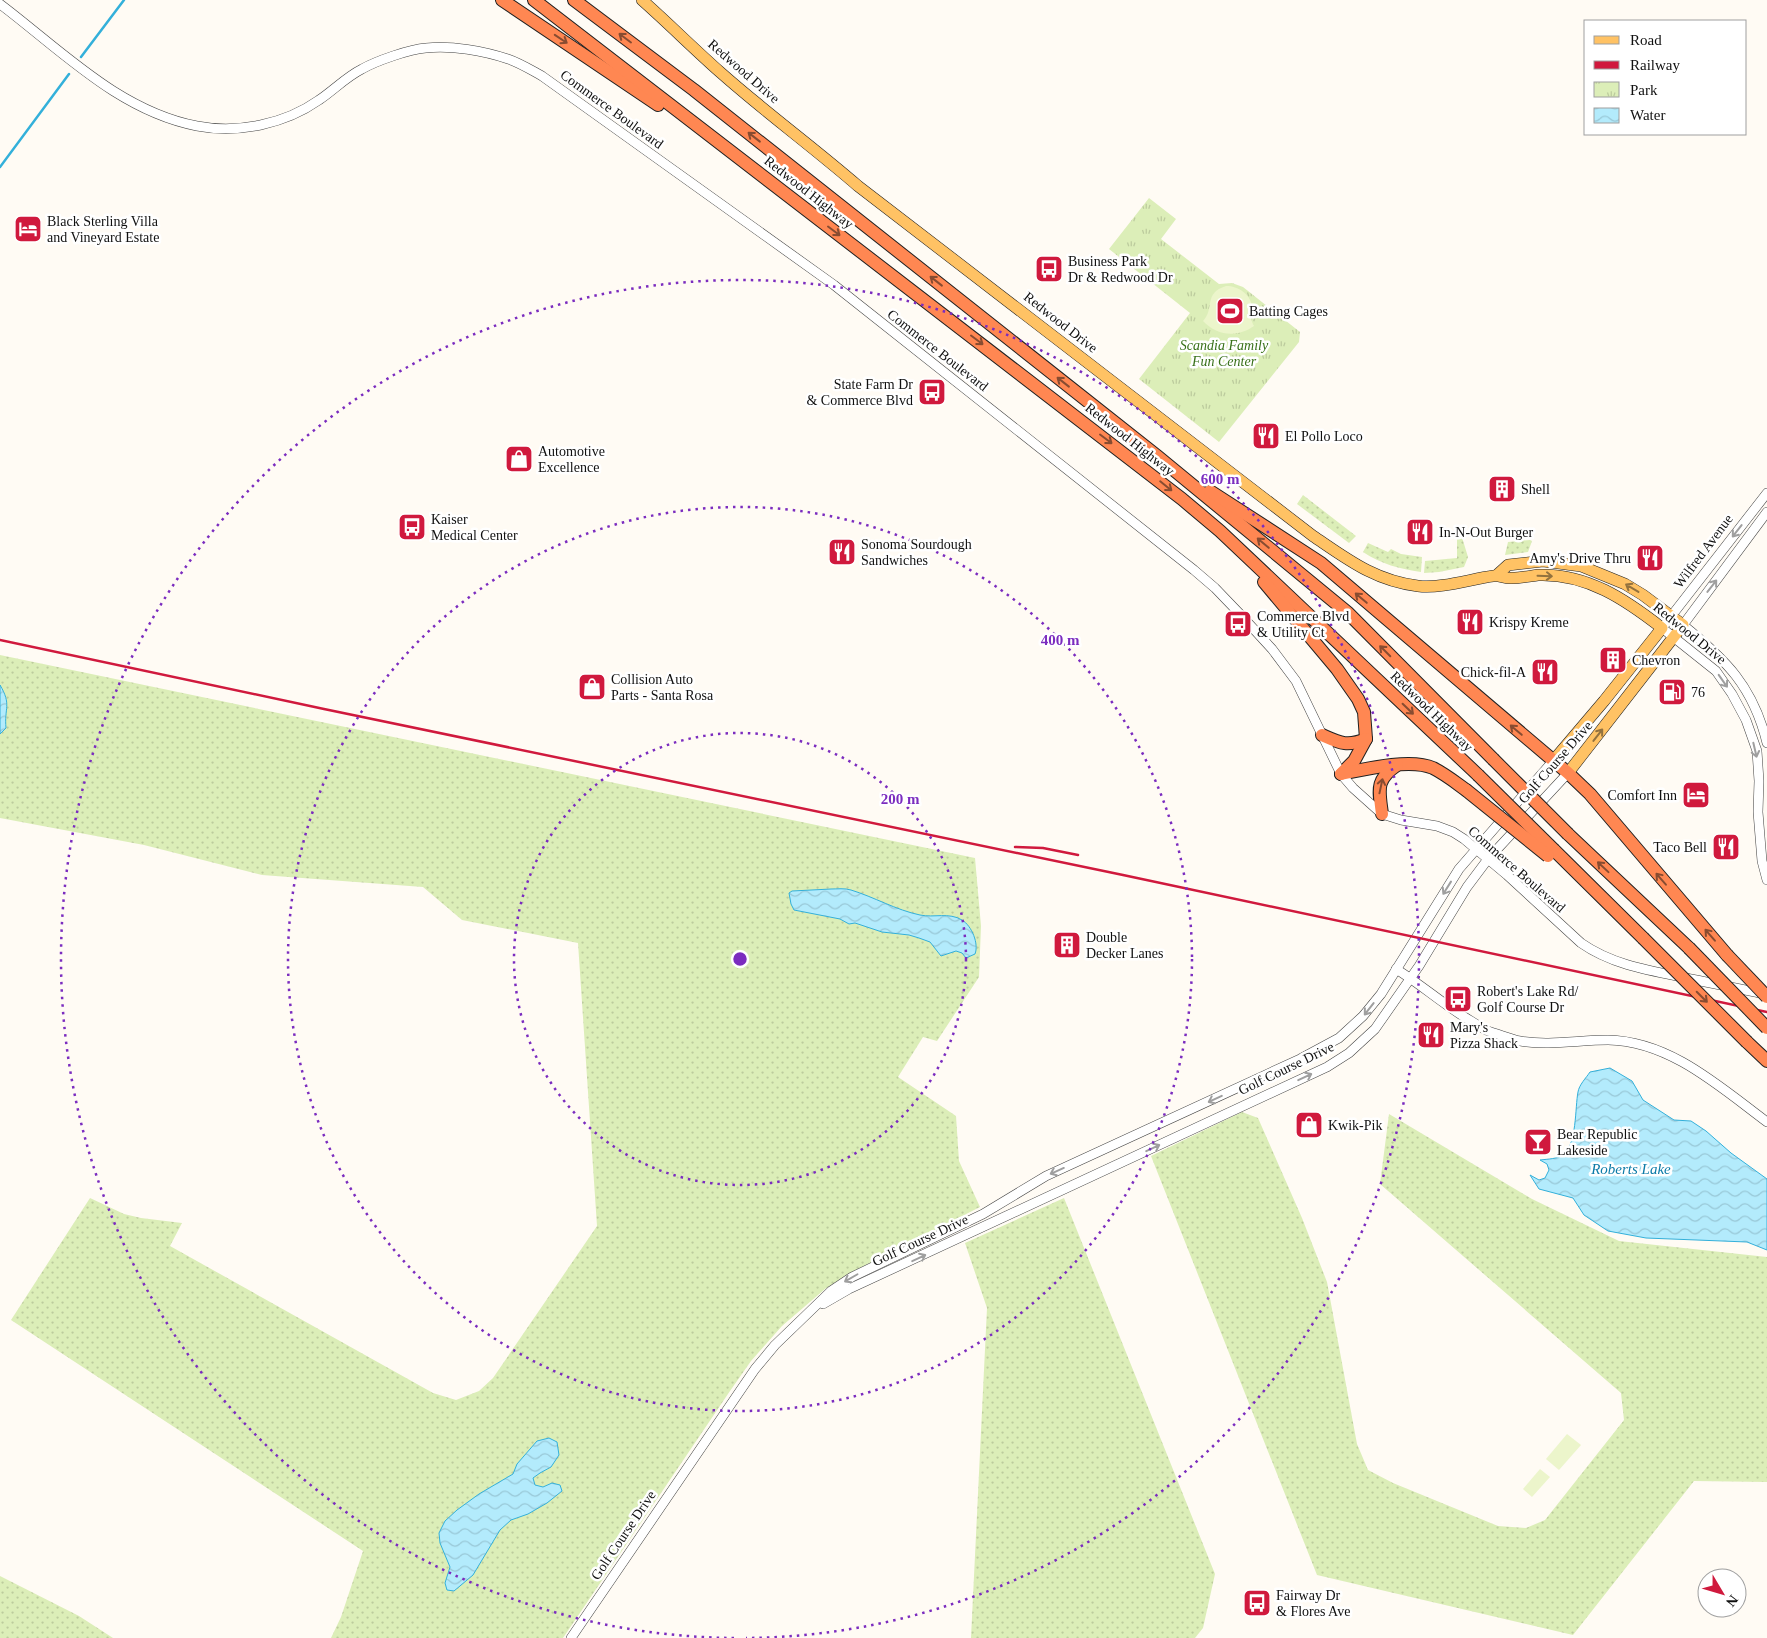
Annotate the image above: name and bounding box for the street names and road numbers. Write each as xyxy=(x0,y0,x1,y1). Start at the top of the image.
street label: Redwood Drive xyxy=(705,37,782,106)
street label: Commerce Boulevard xyxy=(557,67,666,152)
street label: Redwood Highway xyxy=(761,153,856,232)
street label: Redwood Drive xyxy=(1021,289,1100,356)
street label: Commerce Boulevard xyxy=(885,307,991,394)
street label: Redwood Highway xyxy=(1082,400,1177,479)
street label: Wilfred Avenue xyxy=(1671,512,1736,591)
street label: Redwood Drive xyxy=(1650,600,1729,667)
street label: Redwood Highway xyxy=(1387,668,1476,754)
street label: Golf Course Drive xyxy=(1516,718,1595,807)
street label: Commerce Boulevard xyxy=(1465,823,1568,915)
street label: Golf Course Drive xyxy=(1236,1039,1336,1098)
street label: Golf Course Drive xyxy=(870,1212,971,1269)
street label: Golf Course Drive xyxy=(588,1488,659,1583)

